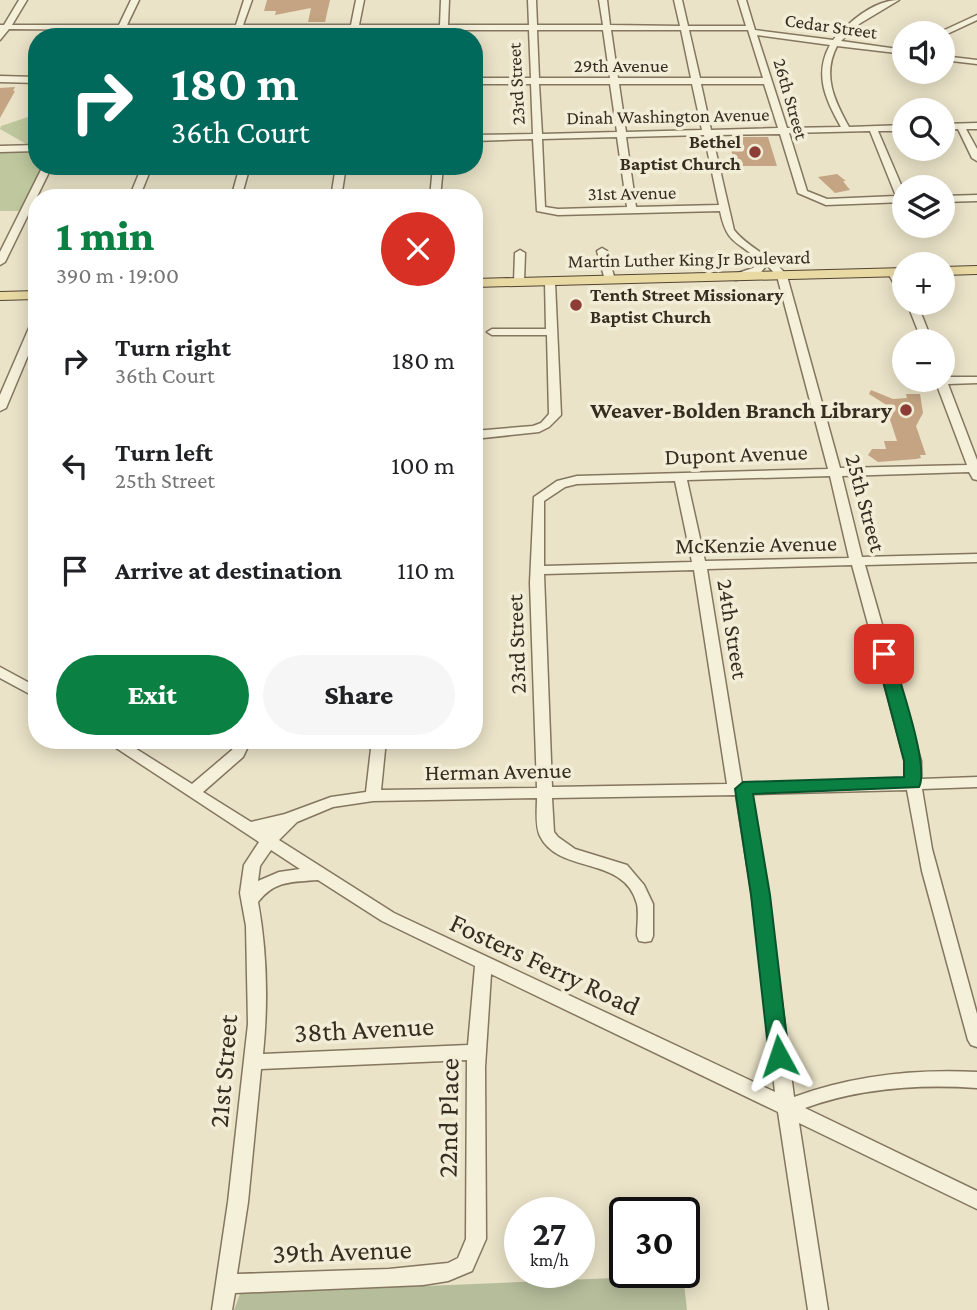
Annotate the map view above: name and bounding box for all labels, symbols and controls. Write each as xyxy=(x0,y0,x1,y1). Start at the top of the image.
street label: Cedar Street xyxy=(783,9,879,43)
map controls xyxy=(892,21,955,392)
button: sound xyxy=(892,21,955,84)
street label: 23rd Street xyxy=(503,42,529,126)
street label: 29th Avenue xyxy=(574,55,668,76)
icon: right xyxy=(56,56,147,147)
text: 180 m xyxy=(171,56,299,111)
street label: 26th Street xyxy=(769,56,813,143)
button: search xyxy=(892,98,955,161)
street label: Dinah Washington Avenue xyxy=(566,104,770,128)
text: 36th Court xyxy=(171,114,310,150)
place label: Bethel Baptist Church xyxy=(620,131,741,174)
marker: Bethel Baptist Church xyxy=(747,144,763,160)
button: layers xyxy=(892,175,955,238)
street label: 31st Avenue xyxy=(588,182,676,204)
text: 1 min xyxy=(56,212,154,259)
button: close xyxy=(381,212,455,286)
street label: Martin Luther King Jr Boulevard xyxy=(567,246,811,272)
button: + xyxy=(892,252,955,315)
text: 390 m · 19:00 xyxy=(56,262,179,288)
place label: Tenth Street Missionary Baptist Church xyxy=(590,284,784,327)
marker: Tenth Street Missionary Baptist Church xyxy=(568,297,584,313)
button: − xyxy=(892,329,955,392)
text: Turn right xyxy=(115,333,231,362)
icon: right xyxy=(56,342,94,380)
text: 180 m xyxy=(392,346,455,375)
text: 36th Court xyxy=(115,362,215,388)
place label: Weaver-Bolden Branch Library xyxy=(589,397,893,423)
marker: Weaver-Bolden Branch Library xyxy=(898,402,914,418)
text: Turn left xyxy=(115,438,213,467)
street label: Dupont Avenue xyxy=(664,439,808,469)
icon: left xyxy=(56,447,94,485)
text: 100 m xyxy=(391,451,455,480)
street label: 25th Street xyxy=(841,451,892,555)
text: 25th Street xyxy=(115,467,215,493)
street label: McKenzie Avenue xyxy=(675,530,837,558)
icon: arrive xyxy=(56,552,94,590)
text: Arrive at destination xyxy=(115,556,342,585)
text: 110 m xyxy=(397,556,455,585)
street label: 24th Street xyxy=(712,577,754,681)
street label: 23rd Street xyxy=(501,593,531,694)
pin xyxy=(854,624,914,684)
icon: arrive xyxy=(865,635,903,673)
button: Exit xyxy=(56,655,249,735)
button: Share xyxy=(263,655,455,735)
street label: Herman Avenue xyxy=(424,757,572,785)
street label: Fosters Ferry Road xyxy=(445,906,645,1022)
street label: 38th Avenue xyxy=(293,1010,435,1048)
street label: 21st Street xyxy=(203,1012,243,1129)
position arrow xyxy=(742,1019,816,1093)
street label: 22nd Place xyxy=(431,1058,465,1178)
speed limit sign: 30 xyxy=(609,1197,700,1288)
text: 27 xyxy=(533,1214,566,1253)
street label: 39th Avenue xyxy=(272,1233,412,1269)
text: km/h xyxy=(530,1250,569,1270)

